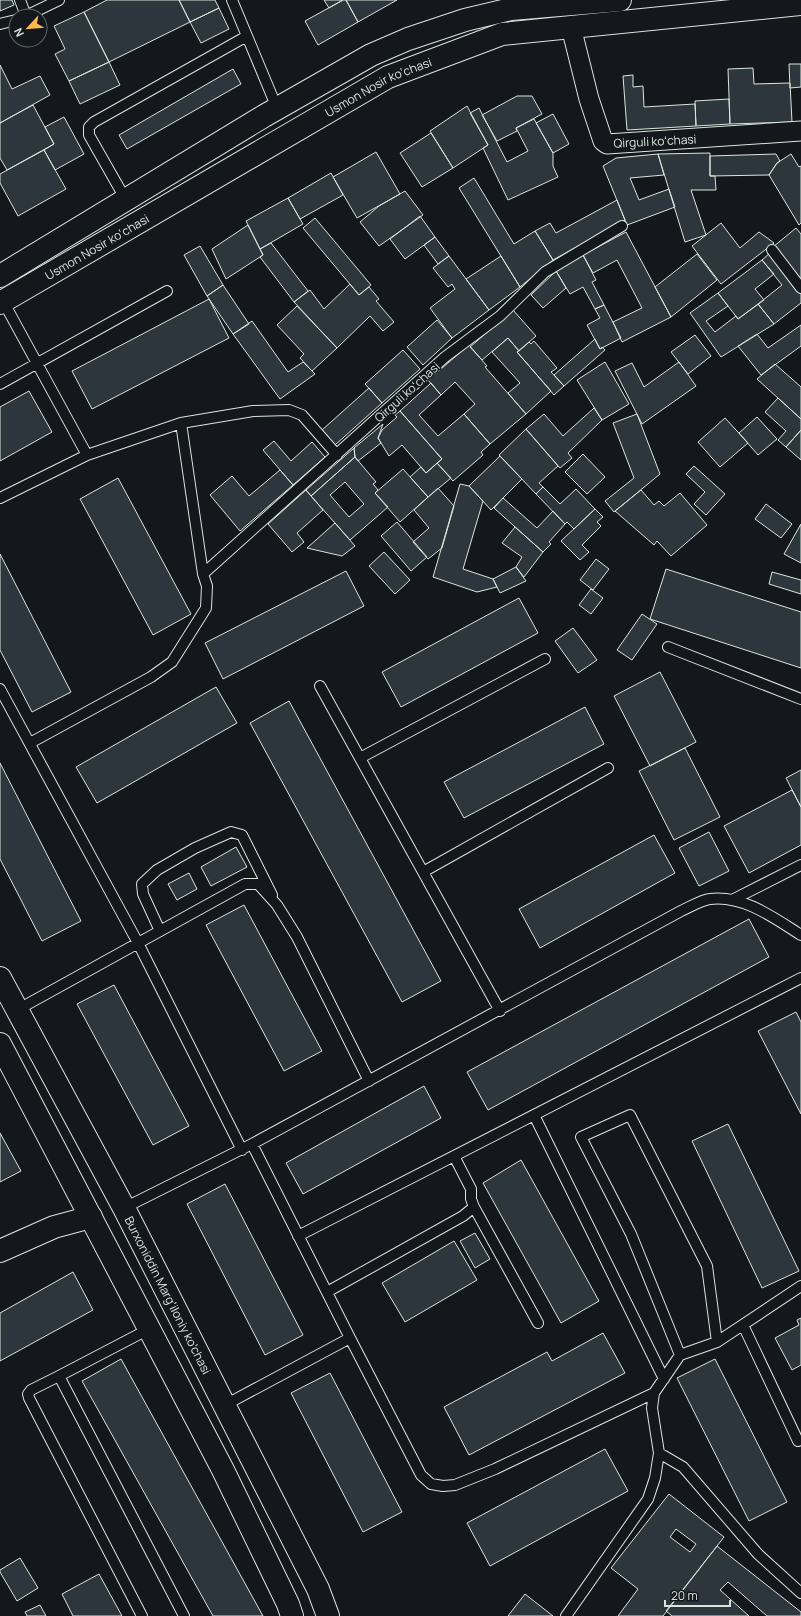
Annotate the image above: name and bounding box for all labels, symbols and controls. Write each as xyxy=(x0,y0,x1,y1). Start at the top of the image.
north arrow xyxy=(8,8,48,48)
text: N xyxy=(10,26,27,39)
street label: Usmon Nosir ko‘chasi xyxy=(322,53,434,121)
street label: Qirguli koʻchasi xyxy=(613,130,697,152)
street label: Usmon Nosir ko‘chasi xyxy=(42,210,152,284)
street label: Qirguli koʻchasi xyxy=(370,358,444,426)
street label: Burxoniddin Marg’iloniy ko’chasi xyxy=(121,1213,216,1377)
scale bar xyxy=(665,1582,730,1608)
text: 20 m xyxy=(671,1587,698,1604)

